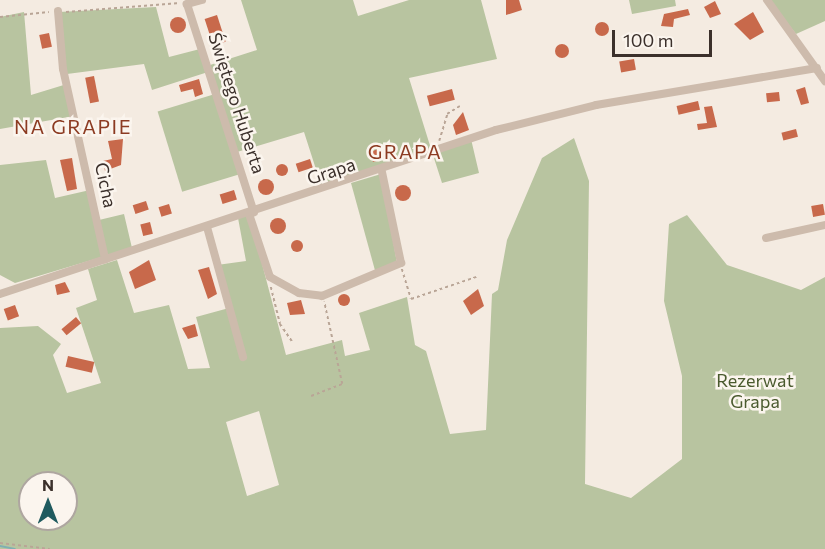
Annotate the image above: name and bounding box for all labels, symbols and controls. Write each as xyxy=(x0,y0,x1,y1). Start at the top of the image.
scale bar xyxy=(615,18,716,56)
text: 100 m xyxy=(623,29,673,51)
street label: Świętego Huberta xyxy=(204,30,270,176)
district label: NA GRAPIE xyxy=(14,114,132,138)
district label: GRAPA xyxy=(368,139,442,163)
street label: Grapa xyxy=(304,153,358,189)
street label: Cicha xyxy=(91,160,121,210)
park label: Rezerwat Grapa xyxy=(716,370,794,412)
north arrow xyxy=(18,471,78,531)
text: N xyxy=(42,475,54,494)

